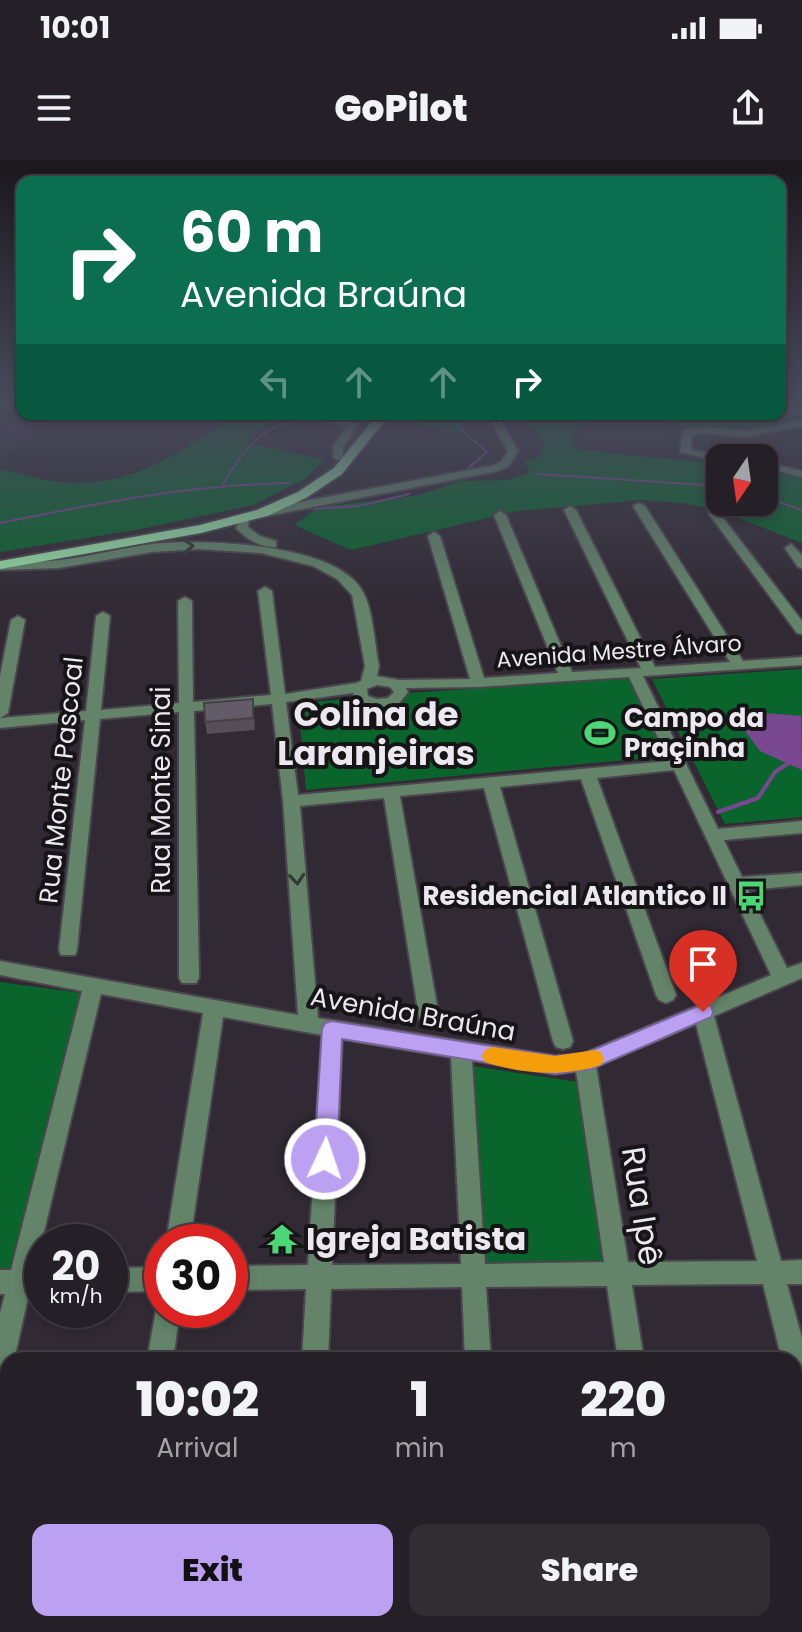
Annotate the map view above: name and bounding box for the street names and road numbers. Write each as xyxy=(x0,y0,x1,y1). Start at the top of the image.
street label: Avenida Mestre Álvaro xyxy=(496,627,743,676)
street label: Rua Monte Pascoal xyxy=(30,655,92,905)
street label: Rua Monte Sinai xyxy=(143,686,179,894)
street label: Avenida Braúna xyxy=(308,978,518,1050)
street label: Rua Ipê xyxy=(611,1143,674,1268)

